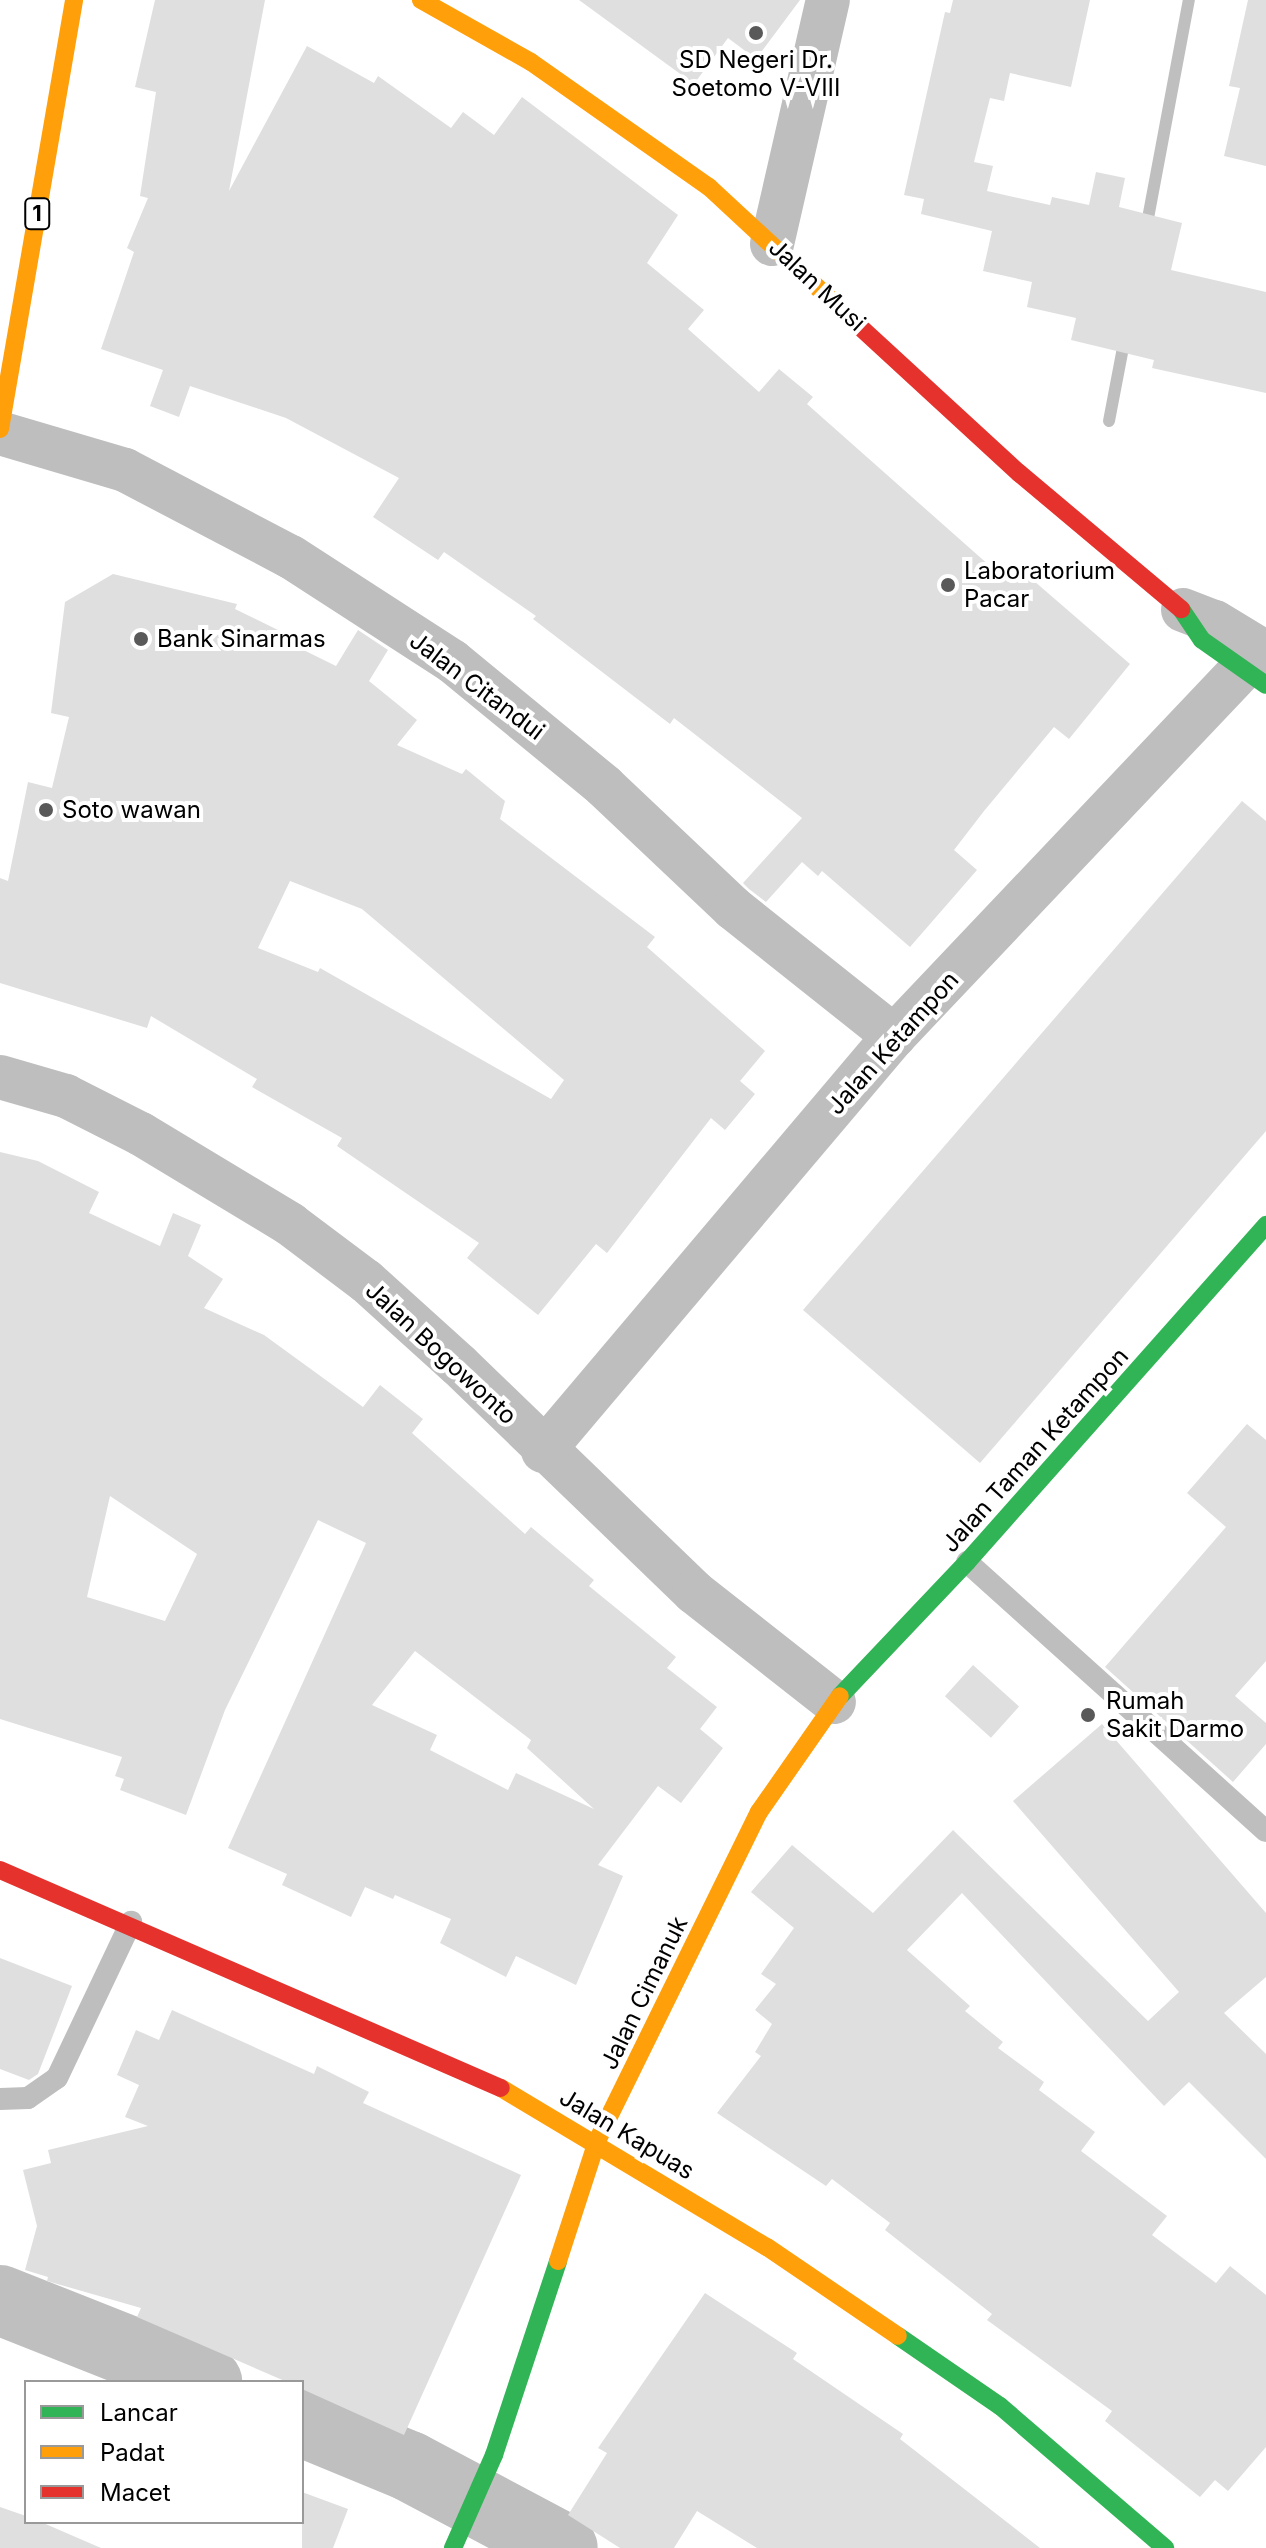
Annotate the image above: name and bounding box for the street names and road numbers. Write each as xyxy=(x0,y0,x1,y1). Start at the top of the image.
road number: 1 xyxy=(23,196,51,232)
street label: Jalan Musi xyxy=(763,233,871,337)
street label: Jalan Citandui xyxy=(404,626,550,746)
street label: Jalan Ketampon xyxy=(821,966,965,1120)
street label: Jalan Bogowonto xyxy=(360,1276,522,1430)
street label: Jalan Taman Ketampon xyxy=(936,1342,1134,1558)
street label: Jalan Cimanuk xyxy=(595,1912,693,2074)
street label: Jalan Kapuas xyxy=(554,2083,700,2185)

